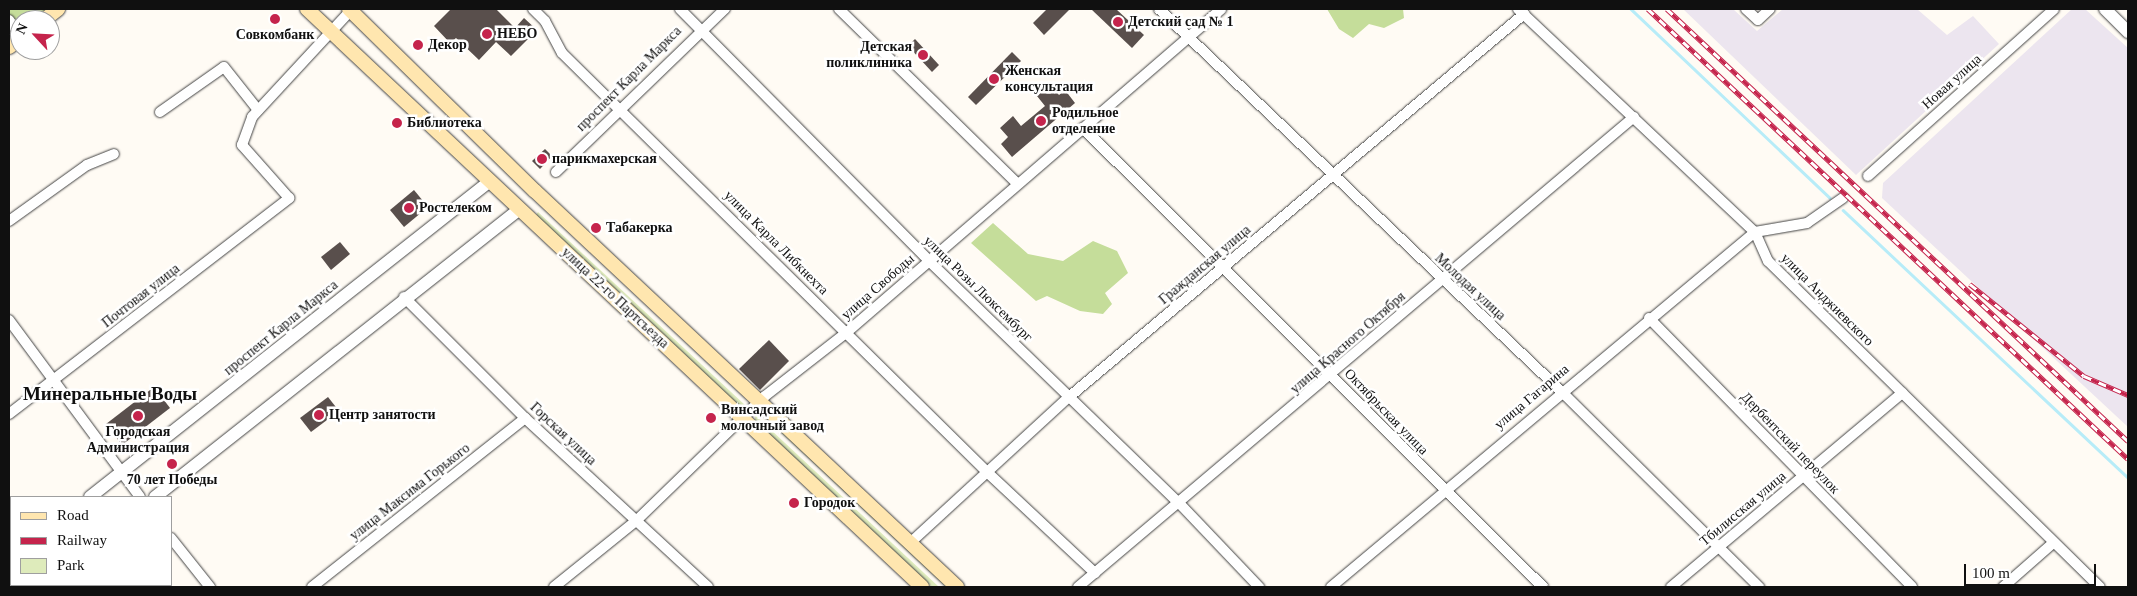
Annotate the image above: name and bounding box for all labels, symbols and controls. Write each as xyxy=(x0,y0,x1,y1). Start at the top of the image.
north arrow xyxy=(10,10,60,60)
marker: Совкомбанк xyxy=(269,13,281,25)
place label: Детский сад № 1 xyxy=(1128,14,1234,30)
marker: Детский сад № 1 xyxy=(1112,16,1124,28)
text: N xyxy=(13,21,31,37)
street label: проспект Карла Маркса xyxy=(573,23,685,135)
place label: НЕБО xyxy=(497,26,537,42)
place label: Совкомбанк xyxy=(236,27,314,43)
marker: НЕБО xyxy=(481,28,493,40)
place label: Декор xyxy=(428,37,467,53)
marker: Декор xyxy=(412,39,424,51)
place label: Детская поликлиника xyxy=(826,39,912,72)
marker: Детская поликлиника xyxy=(916,48,930,62)
street label: Новая улица xyxy=(1919,51,1985,113)
place label: Женская консультация xyxy=(1005,63,1093,95)
marker: Женская консультация xyxy=(987,72,1001,86)
place label: Родильное отделение xyxy=(1052,105,1118,138)
marker: Родильное отделение xyxy=(1034,114,1048,128)
place label: Библиотека xyxy=(407,115,482,131)
marker: Библиотека xyxy=(391,117,403,129)
place label: парикмахерская xyxy=(552,151,657,167)
marker: парикмахерская xyxy=(536,153,548,165)
street label: улица Карла Либкнехта xyxy=(720,187,832,299)
place label: Ростелеком xyxy=(419,200,492,216)
marker: Ростелеком xyxy=(403,202,415,214)
place label: Табакерка xyxy=(606,220,673,236)
marker: Табакерка xyxy=(590,222,602,234)
street label: Гражданская улица xyxy=(1156,222,1254,308)
street label: улица Розы Люксембург xyxy=(920,233,1036,345)
street label: улица 22-го Партсъезда xyxy=(558,244,672,352)
street label: Молодая улица xyxy=(1431,250,1509,324)
street label: улица Анджиевского xyxy=(1777,250,1877,350)
street label: улица Свободы xyxy=(838,251,918,323)
street label: Почтовая улица xyxy=(99,260,183,332)
street label: проспект Карла Маркса xyxy=(221,277,341,379)
street label: улица Красного Октября xyxy=(1287,288,1409,398)
street label: улица Гагарина xyxy=(1491,361,1573,433)
street label: Октябрьская улица xyxy=(1341,365,1431,459)
district label: Минеральные Воды xyxy=(23,383,197,405)
street label: Дербентский переулок xyxy=(1737,389,1843,497)
street label: Горская улица xyxy=(526,399,600,469)
place label: Винсадский молочный завод xyxy=(721,402,824,434)
place label: Центр занятости xyxy=(329,407,436,423)
marker: Центр занятости xyxy=(313,409,325,421)
marker: Городская Администрация xyxy=(132,410,144,422)
marker: Винсадский молочный завод xyxy=(705,412,717,424)
place label: Городская Администрация xyxy=(87,424,189,457)
street label: улица Максима Горького xyxy=(346,440,474,544)
marker: 70 лет Победы xyxy=(166,458,178,470)
street label: Тбилисская улица xyxy=(1696,468,1790,550)
place label: 70 лет Победы xyxy=(127,472,217,488)
place label: Городок xyxy=(804,495,855,511)
legend xyxy=(10,496,172,586)
marker: Городок xyxy=(788,497,800,509)
text: Road xyxy=(57,507,89,523)
text: Railway xyxy=(57,532,107,548)
scale bar xyxy=(1967,554,2100,586)
text: Park xyxy=(57,557,85,573)
text: 100 m xyxy=(1972,565,2010,581)

